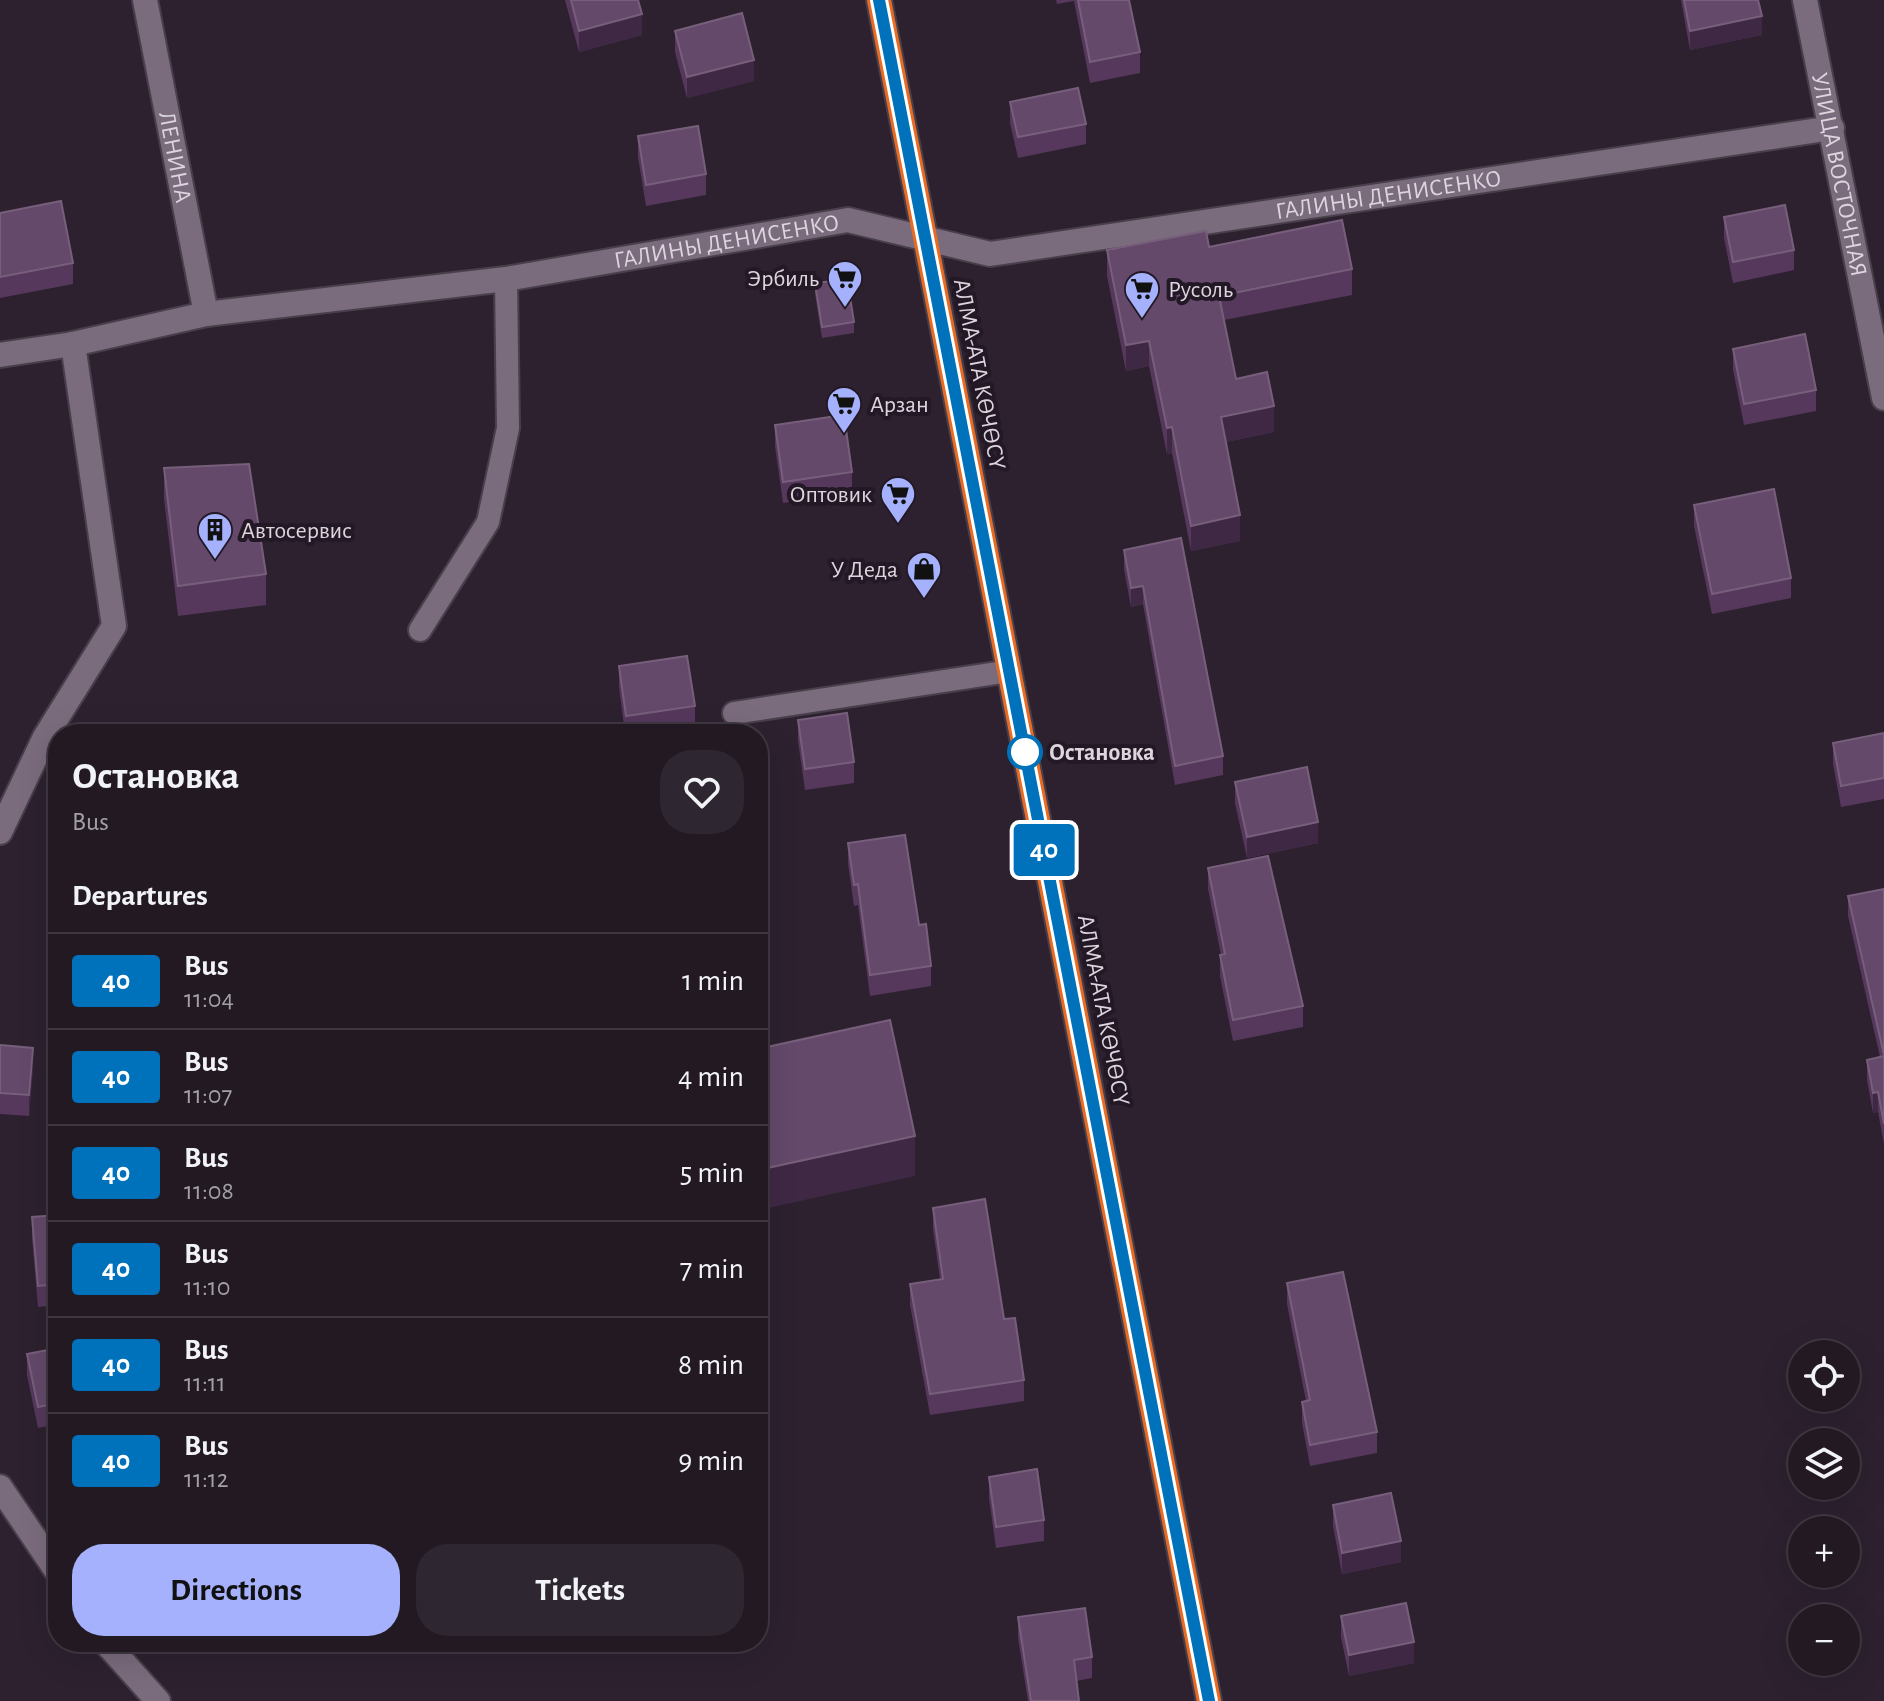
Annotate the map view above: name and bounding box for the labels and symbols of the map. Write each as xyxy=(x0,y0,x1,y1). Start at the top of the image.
street label: УЛИЦА ВОСТОЧНАЯ xyxy=(1807,71,1871,279)
street label: ЛЕНИНА xyxy=(154,110,195,205)
street label: ГАЛИНЫ ДЕНИСЕНКО xyxy=(1274,167,1503,224)
street label: ГАЛИНЫ ДЕНИСЕНКО xyxy=(612,211,841,273)
supermarket icon: Эрбиль xyxy=(826,259,864,309)
place label: Эрбиль xyxy=(747,267,819,291)
supermarket icon: Русоль xyxy=(1123,270,1161,320)
street label: АЛМА-АТА КӨЧӨСҮ xyxy=(949,277,1009,472)
place label: Русоль xyxy=(1168,278,1233,302)
supermarket icon: Арзан xyxy=(825,385,863,435)
place label: Арзан xyxy=(870,393,929,417)
supermarket icon: Оптовик xyxy=(879,475,917,525)
place label: Оптовик xyxy=(789,483,872,507)
building icon: Автосервис xyxy=(196,511,234,561)
place label: Автосервис xyxy=(241,519,352,543)
shop icon: У Деда xyxy=(905,550,943,600)
place label: У Деда xyxy=(831,558,898,582)
marker: Остановка xyxy=(1008,735,1042,769)
place label: Остановка xyxy=(1049,741,1155,765)
line badge: 40 xyxy=(1008,824,1080,876)
street label: АЛМА-АТА КӨЧӨСҮ xyxy=(1073,913,1133,1108)

